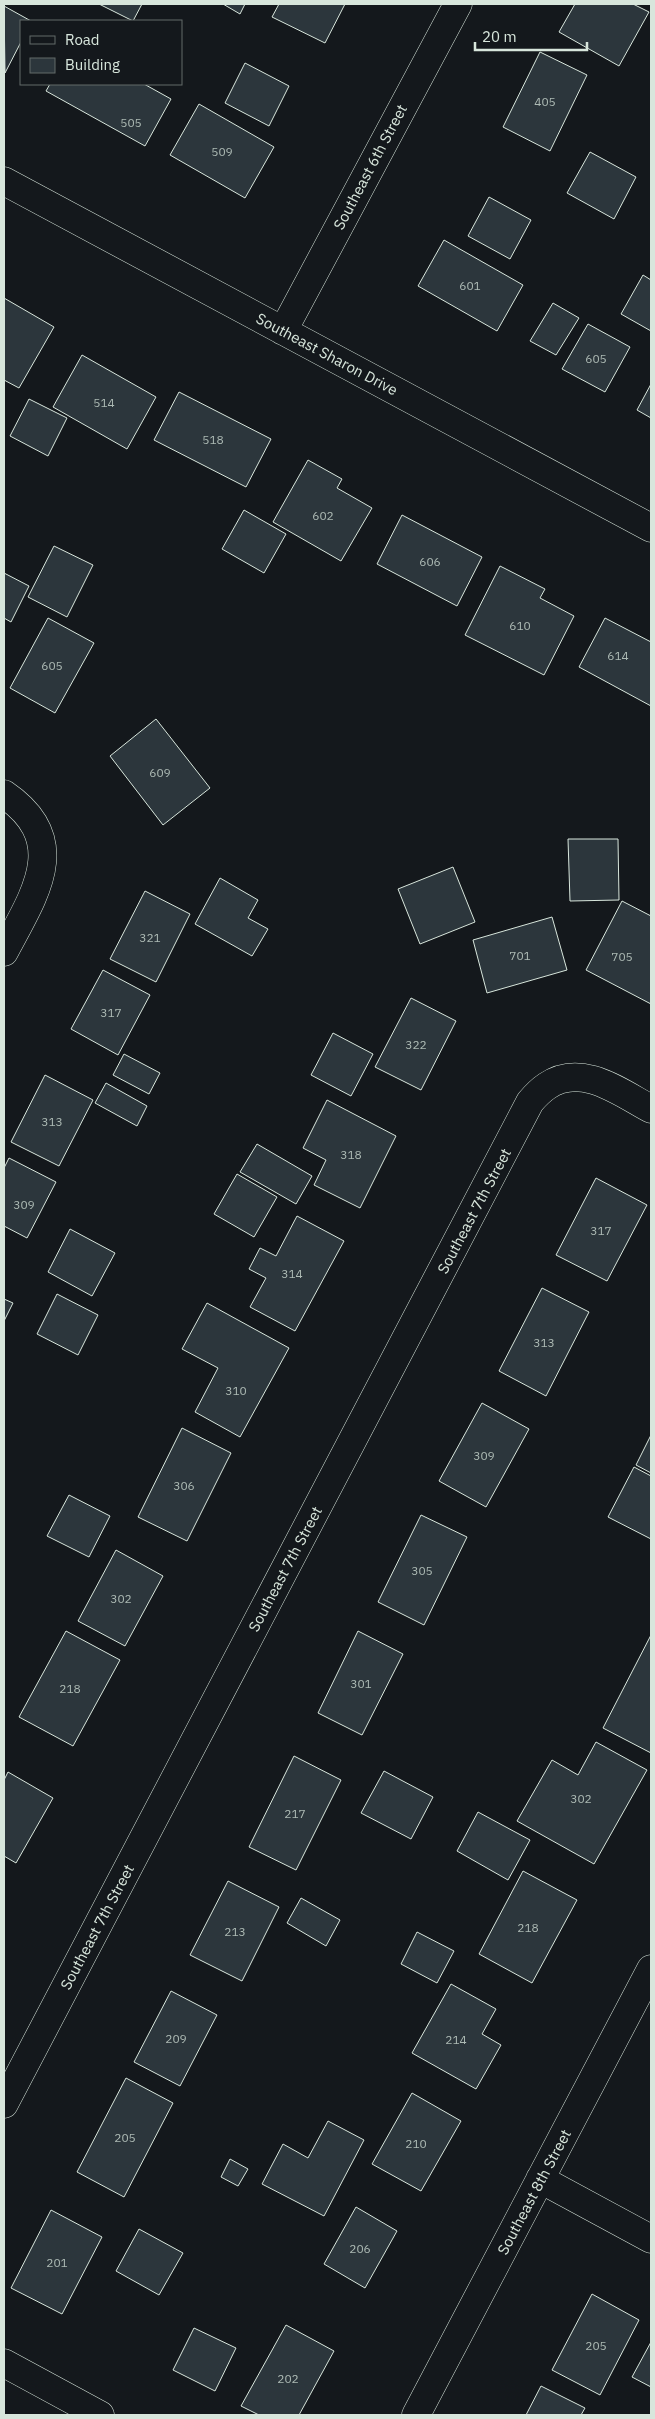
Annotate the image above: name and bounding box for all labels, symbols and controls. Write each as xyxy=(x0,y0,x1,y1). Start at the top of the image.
legend xyxy=(20,20,182,85)
scale bar xyxy=(475,20,588,52)
text: 20 m xyxy=(482,27,517,46)
text: Road xyxy=(65,30,100,49)
text: Building xyxy=(65,55,120,74)
house number: 405 xyxy=(534,94,556,109)
street label: Southeast 6th Street xyxy=(329,101,411,233)
house number: 505 xyxy=(120,115,142,130)
house number: 509 xyxy=(211,144,233,159)
house number: 601 xyxy=(459,278,481,293)
street label: Southeast Sharon Drive xyxy=(253,309,401,399)
house number: 605 xyxy=(585,351,607,366)
house number: 514 xyxy=(93,395,115,410)
house number: 518 xyxy=(202,432,224,447)
house number: 602 xyxy=(312,508,334,523)
house number: 606 xyxy=(419,554,441,569)
house number: 610 xyxy=(509,618,531,633)
house number: 614 xyxy=(607,648,629,663)
house number: 605 xyxy=(41,658,63,673)
house number: 609 xyxy=(149,765,171,780)
house number: 321 xyxy=(139,930,161,945)
house number: 701 xyxy=(509,948,531,963)
house number: 705 xyxy=(611,949,633,964)
house number: 317 xyxy=(100,1005,122,1020)
house number: 322 xyxy=(405,1037,427,1052)
house number: 313 xyxy=(41,1114,63,1129)
street label: Southeast 7th Street xyxy=(433,1145,515,1277)
house number: 318 xyxy=(340,1147,362,1162)
house number: 309 xyxy=(13,1197,35,1212)
house number: 317 xyxy=(590,1223,612,1238)
house number: 314 xyxy=(281,1266,303,1281)
house number: 313 xyxy=(533,1335,555,1350)
house number: 310 xyxy=(225,1383,247,1398)
house number: 309 xyxy=(473,1448,495,1463)
house number: 306 xyxy=(173,1478,195,1493)
street label: Southeast 7th Street xyxy=(244,1503,326,1635)
house number: 305 xyxy=(411,1563,433,1578)
house number: 302 xyxy=(110,1591,132,1606)
house number: 301 xyxy=(350,1676,372,1691)
house number: 218 xyxy=(59,1681,81,1696)
house number: 302 xyxy=(570,1791,592,1806)
house number: 217 xyxy=(284,1806,306,1821)
street label: Southeast 7th Street xyxy=(56,1861,138,1993)
house number: 218 xyxy=(517,1920,539,1935)
house number: 213 xyxy=(224,1924,246,1939)
house number: 209 xyxy=(165,2031,187,2046)
house number: 214 xyxy=(445,2032,467,2047)
street label: Southeast 8th Street xyxy=(493,2126,575,2258)
house number: 205 xyxy=(114,2130,136,2145)
house number: 210 xyxy=(405,2136,427,2151)
house number: 206 xyxy=(349,2241,371,2256)
house number: 201 xyxy=(46,2255,68,2270)
house number: 205 xyxy=(585,2338,607,2353)
house number: 202 xyxy=(277,2371,299,2386)

